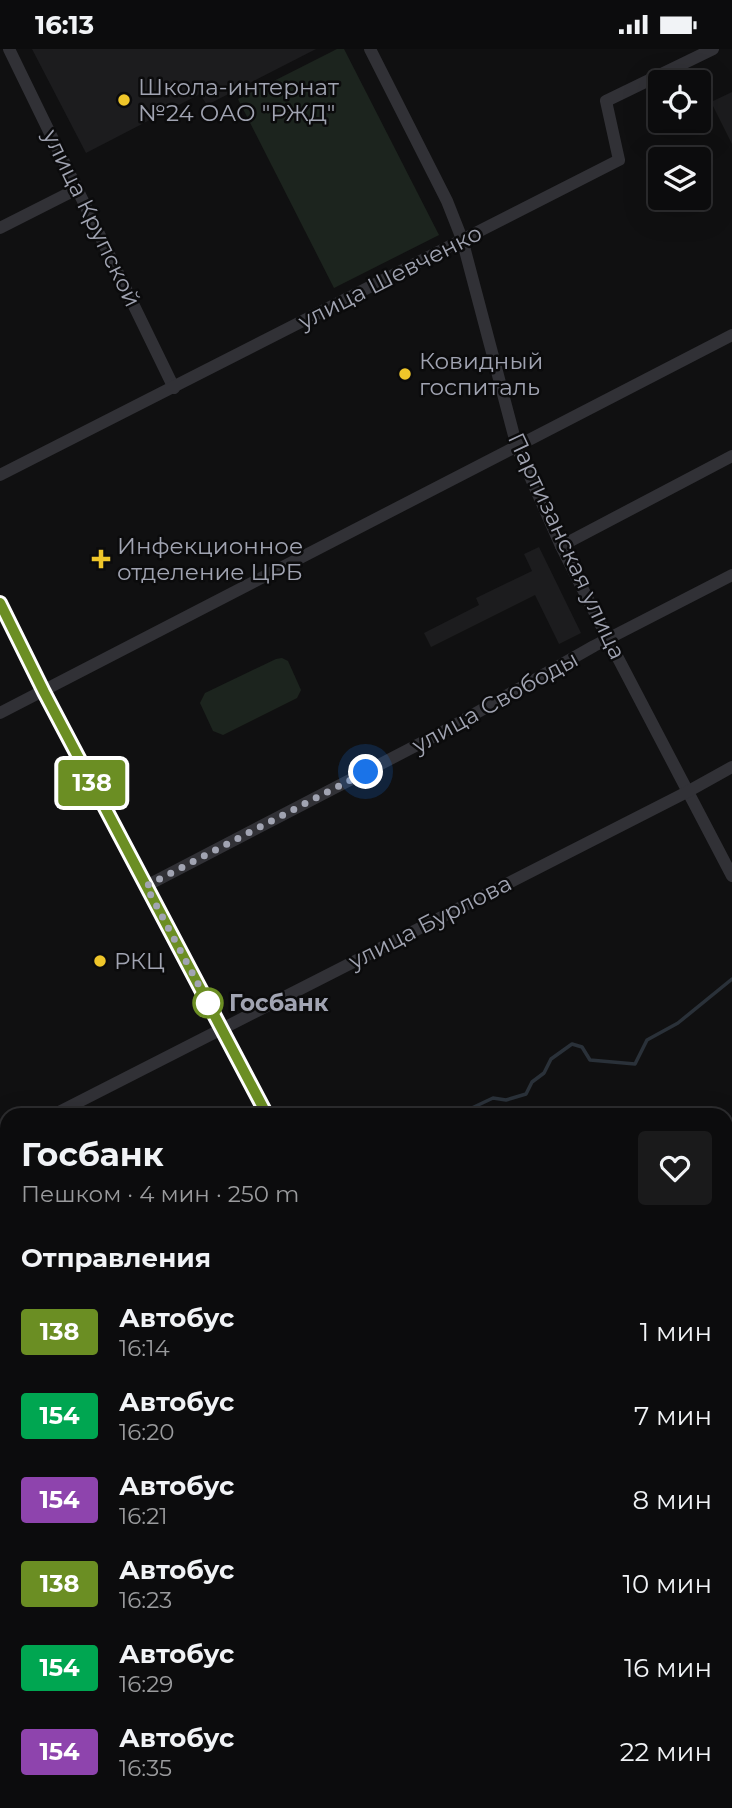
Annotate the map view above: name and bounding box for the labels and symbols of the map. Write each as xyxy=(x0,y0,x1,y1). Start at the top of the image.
place label: Школа-интернат №24 ОАО "РЖД" xyxy=(138,73,339,127)
marker: Школа-интернат №24 ОАО "РЖД" xyxy=(116,92,132,108)
street label: улица Крупской xyxy=(36,124,147,311)
street label: улица Шевченко xyxy=(293,219,486,336)
place label: Ковидный госпиталь xyxy=(419,347,543,401)
marker: Ковидный госпиталь xyxy=(397,366,413,382)
street label: Партизанская улица xyxy=(502,428,632,664)
place label: Инфекционное отделение ЦРБ xyxy=(117,532,303,586)
marker: Инфекционное отделение ЦРБ xyxy=(91,549,111,569)
street label: улица Свободы xyxy=(406,645,583,760)
your location xyxy=(348,754,383,789)
line badge: 138 xyxy=(52,760,132,806)
street label: улица Бурлова xyxy=(343,869,516,976)
place label: РКЦ xyxy=(114,947,165,975)
marker: РКЦ xyxy=(92,953,108,969)
marker: Госбанк xyxy=(193,988,223,1018)
place label: Госбанк xyxy=(229,989,329,1017)

